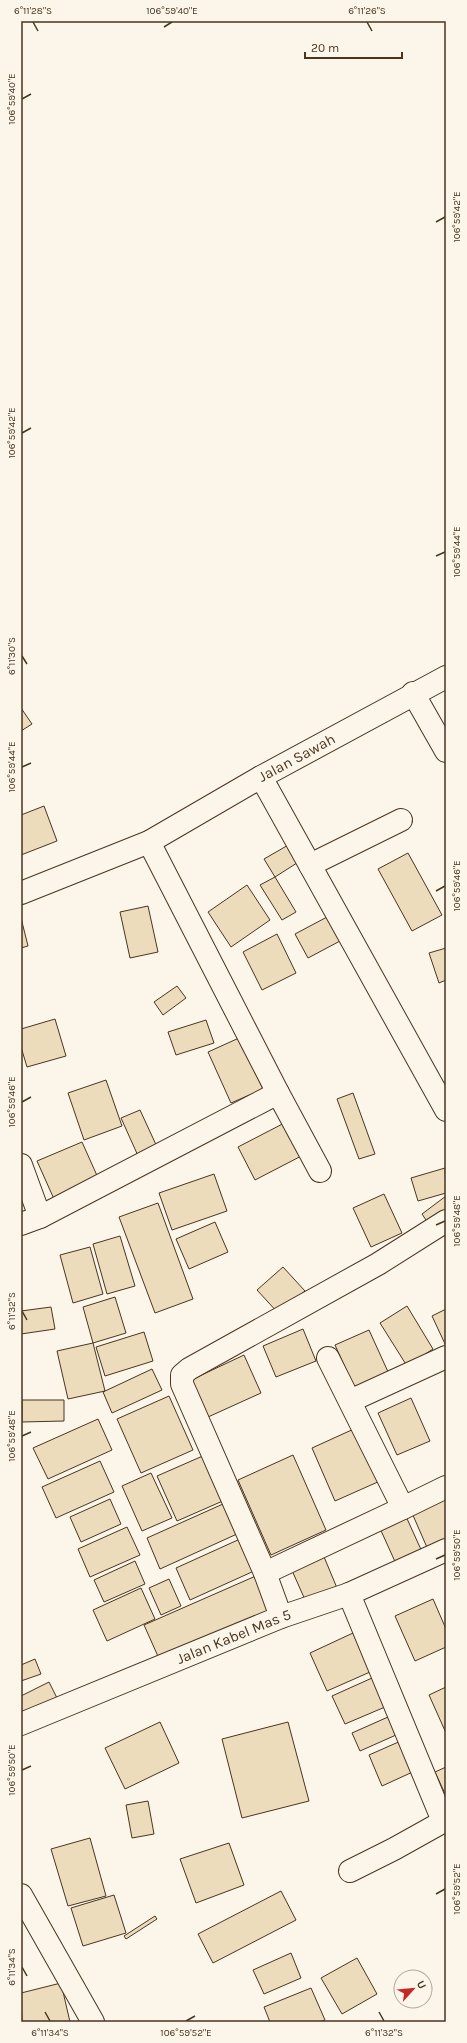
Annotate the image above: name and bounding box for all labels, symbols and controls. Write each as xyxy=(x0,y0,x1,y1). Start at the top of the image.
text: 6°11'28"S xyxy=(14,5,52,17)
text: 106°59'40"E xyxy=(146,5,198,17)
text: 6°11'26"S xyxy=(348,5,386,17)
scale bar xyxy=(305,34,402,60)
text: 20 m xyxy=(311,41,339,55)
text: 106°59'40"E xyxy=(6,73,18,125)
text: 106°59'42"E xyxy=(451,191,463,243)
text: 106°59'42"E xyxy=(6,407,18,459)
text: 106°59'44"E xyxy=(451,526,463,578)
text: 6°11'30"S xyxy=(6,637,18,675)
street label: Jalan Sawah xyxy=(255,730,338,786)
text: 106°59'44"E xyxy=(6,741,18,793)
text: 106°59'46"E xyxy=(451,860,463,912)
text: 106°59'46"E xyxy=(6,1076,18,1128)
text: 106°59'48"E xyxy=(451,1195,463,1247)
text: 6°11'32"S xyxy=(6,1292,18,1330)
text: 106°59'48"E xyxy=(6,1410,18,1462)
text: 106°59'50"E xyxy=(451,1529,463,1581)
street label: Jalan Kabel Mas 5 xyxy=(174,1605,293,1668)
text: 106°59'50"E xyxy=(6,1744,18,1796)
text: 106°59'52"E xyxy=(451,1863,463,1915)
text: 6°11'34"S xyxy=(6,1948,18,1986)
north arrow xyxy=(393,1969,433,2009)
text: U xyxy=(414,1978,429,1991)
text: 6°11'34"S xyxy=(31,2027,69,2039)
text: 106°59'52"E xyxy=(160,2027,212,2039)
text: 6°11'32"S xyxy=(365,2027,403,2039)

